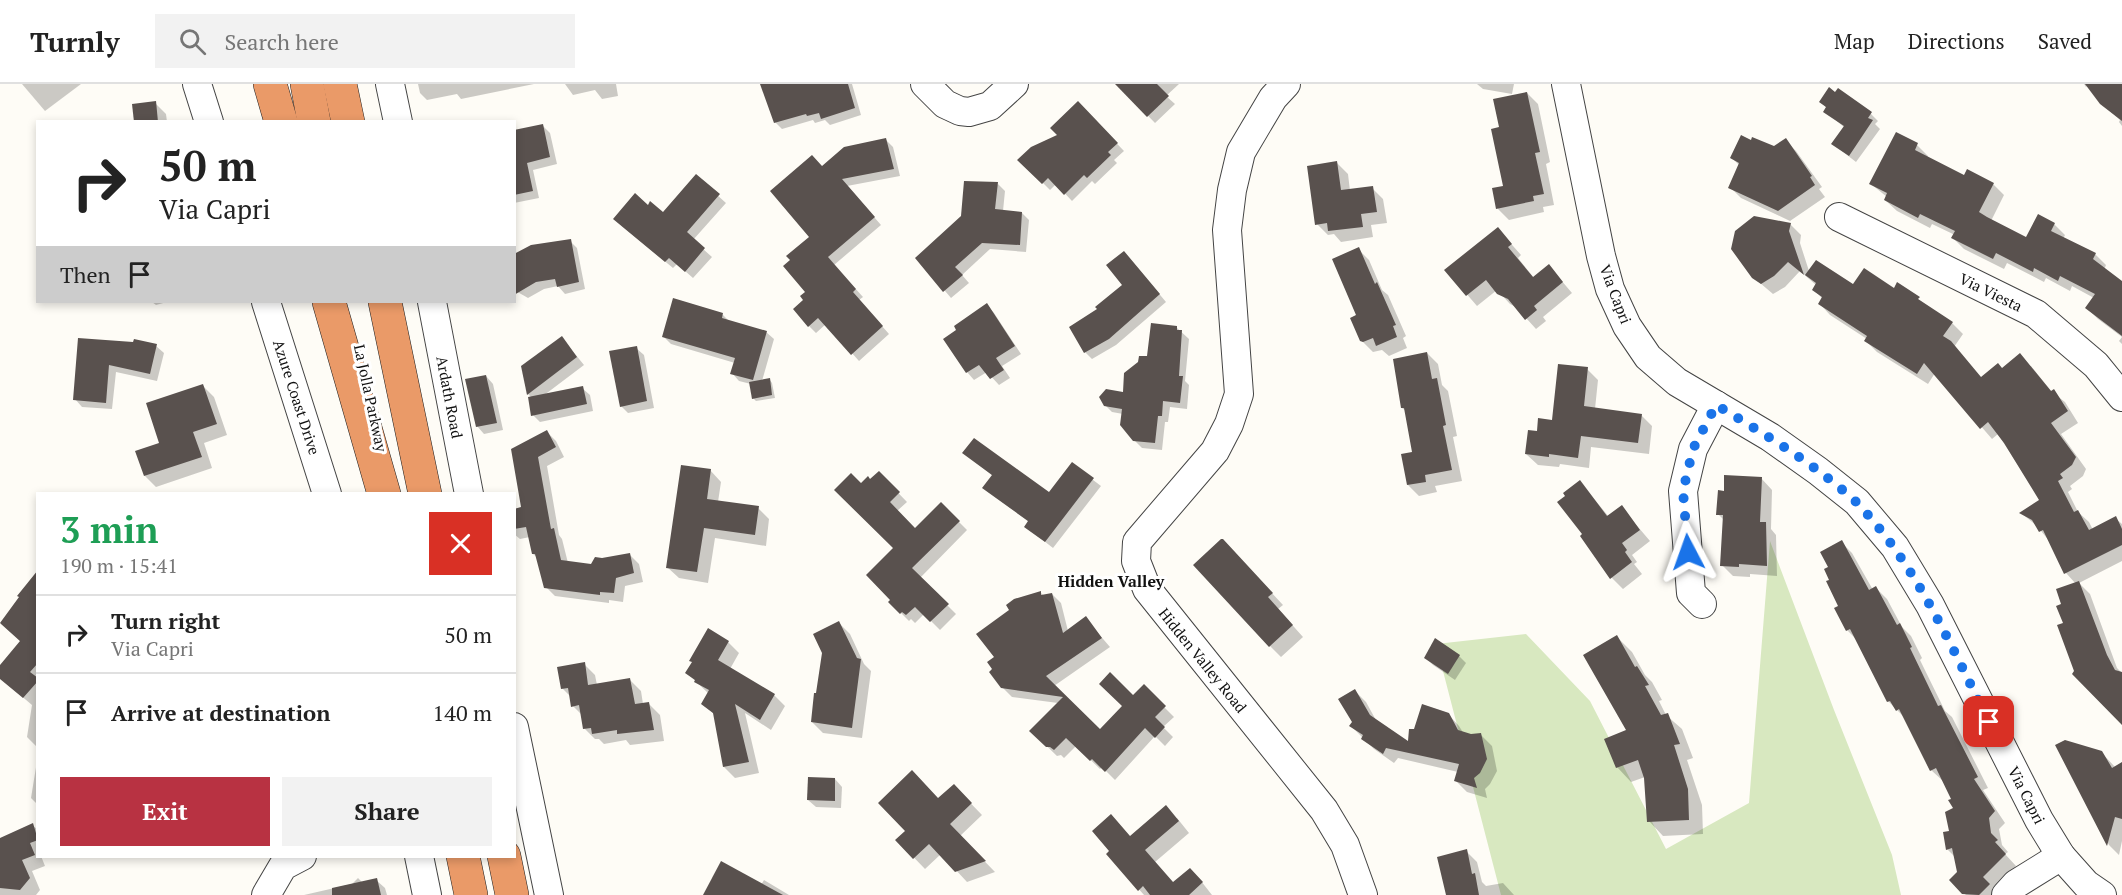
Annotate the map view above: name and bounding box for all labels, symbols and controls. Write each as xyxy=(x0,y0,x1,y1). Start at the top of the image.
search box xyxy=(155,14,575,68)
text: Turnly xyxy=(30,23,119,60)
icon: search xyxy=(176,25,209,58)
text: Search here xyxy=(224,27,339,56)
text: Map xyxy=(1834,27,1875,55)
text: Directions xyxy=(1908,27,2005,55)
text: Saved xyxy=(2038,27,2092,55)
text: 50 m xyxy=(159,137,257,193)
icon: right xyxy=(60,144,138,222)
text: Via Capri xyxy=(159,191,271,227)
icon: arrive xyxy=(123,258,156,291)
text: Then xyxy=(60,260,111,289)
street label: Via Capri xyxy=(1596,261,1636,327)
street label: Via Viesta xyxy=(1956,268,2026,316)
street label: Azure Coast Drive xyxy=(269,337,325,457)
street label: La Jolla Parkway xyxy=(350,343,392,454)
street label: Ardath Road xyxy=(432,354,468,440)
text: 3 min xyxy=(60,506,158,553)
button: close xyxy=(429,512,492,575)
position arrow xyxy=(1656,520,1720,584)
text: 190 m · 15:41 xyxy=(60,552,178,579)
district label: Hidden Valley xyxy=(1058,570,1165,592)
street label: Hidden Valley Road xyxy=(1155,603,1251,717)
text: Turn right xyxy=(111,606,220,635)
icon: right xyxy=(60,618,93,651)
text: 50 m xyxy=(444,620,492,649)
text: Via Capri xyxy=(111,635,194,662)
icon: arrive xyxy=(60,696,93,729)
pin xyxy=(1963,696,2014,747)
text: Arrive at destination xyxy=(111,698,330,727)
text: 140 m xyxy=(432,698,492,727)
icon: arrive xyxy=(1972,705,2005,738)
street label: Via Capri xyxy=(2004,763,2050,827)
button: Exit xyxy=(60,777,270,846)
button: Share xyxy=(282,777,492,846)

